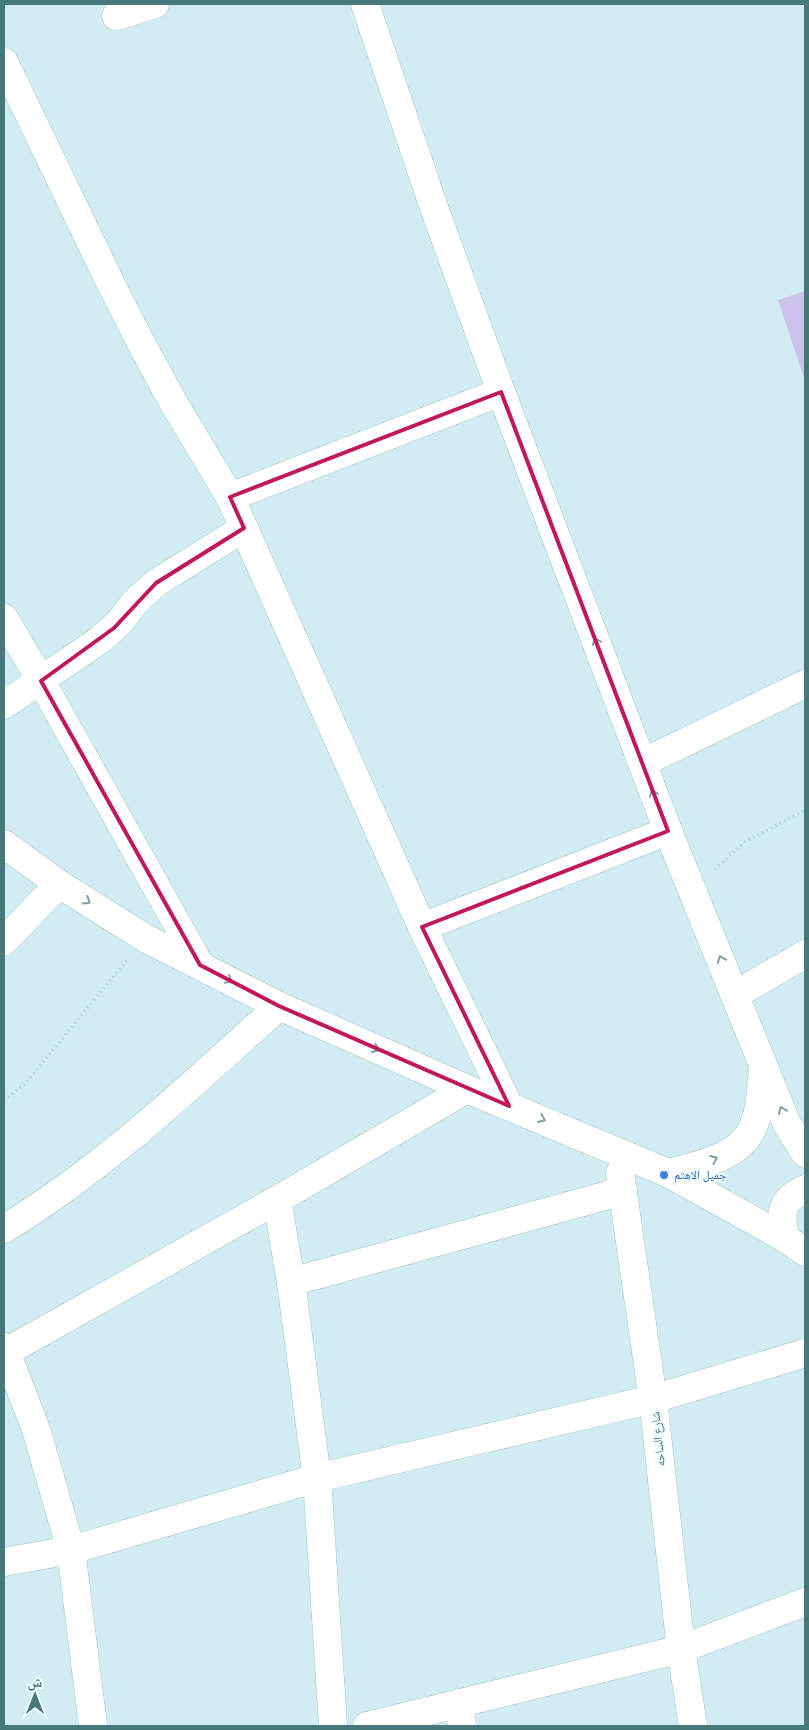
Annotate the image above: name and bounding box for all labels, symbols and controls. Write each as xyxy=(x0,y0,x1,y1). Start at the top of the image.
one-way arrow xyxy=(591,637,601,645)
one-way arrow xyxy=(649,789,659,797)
one-way arrow xyxy=(82,895,91,904)
one-way arrow xyxy=(717,955,727,964)
one-way arrow xyxy=(224,974,233,984)
one-way arrow xyxy=(371,1042,380,1053)
one-way arrow xyxy=(777,1106,788,1115)
one-way arrow xyxy=(537,1113,546,1124)
one-way arrow xyxy=(709,1155,718,1166)
place label: جميل الاهتم xyxy=(674,1167,727,1183)
marker: جميل الاهتم xyxy=(658,1169,670,1181)
street label: شارع الساحه xyxy=(647,1411,669,1467)
north arrow xyxy=(10,1670,60,1720)
text: ش xyxy=(28,1673,43,1691)

